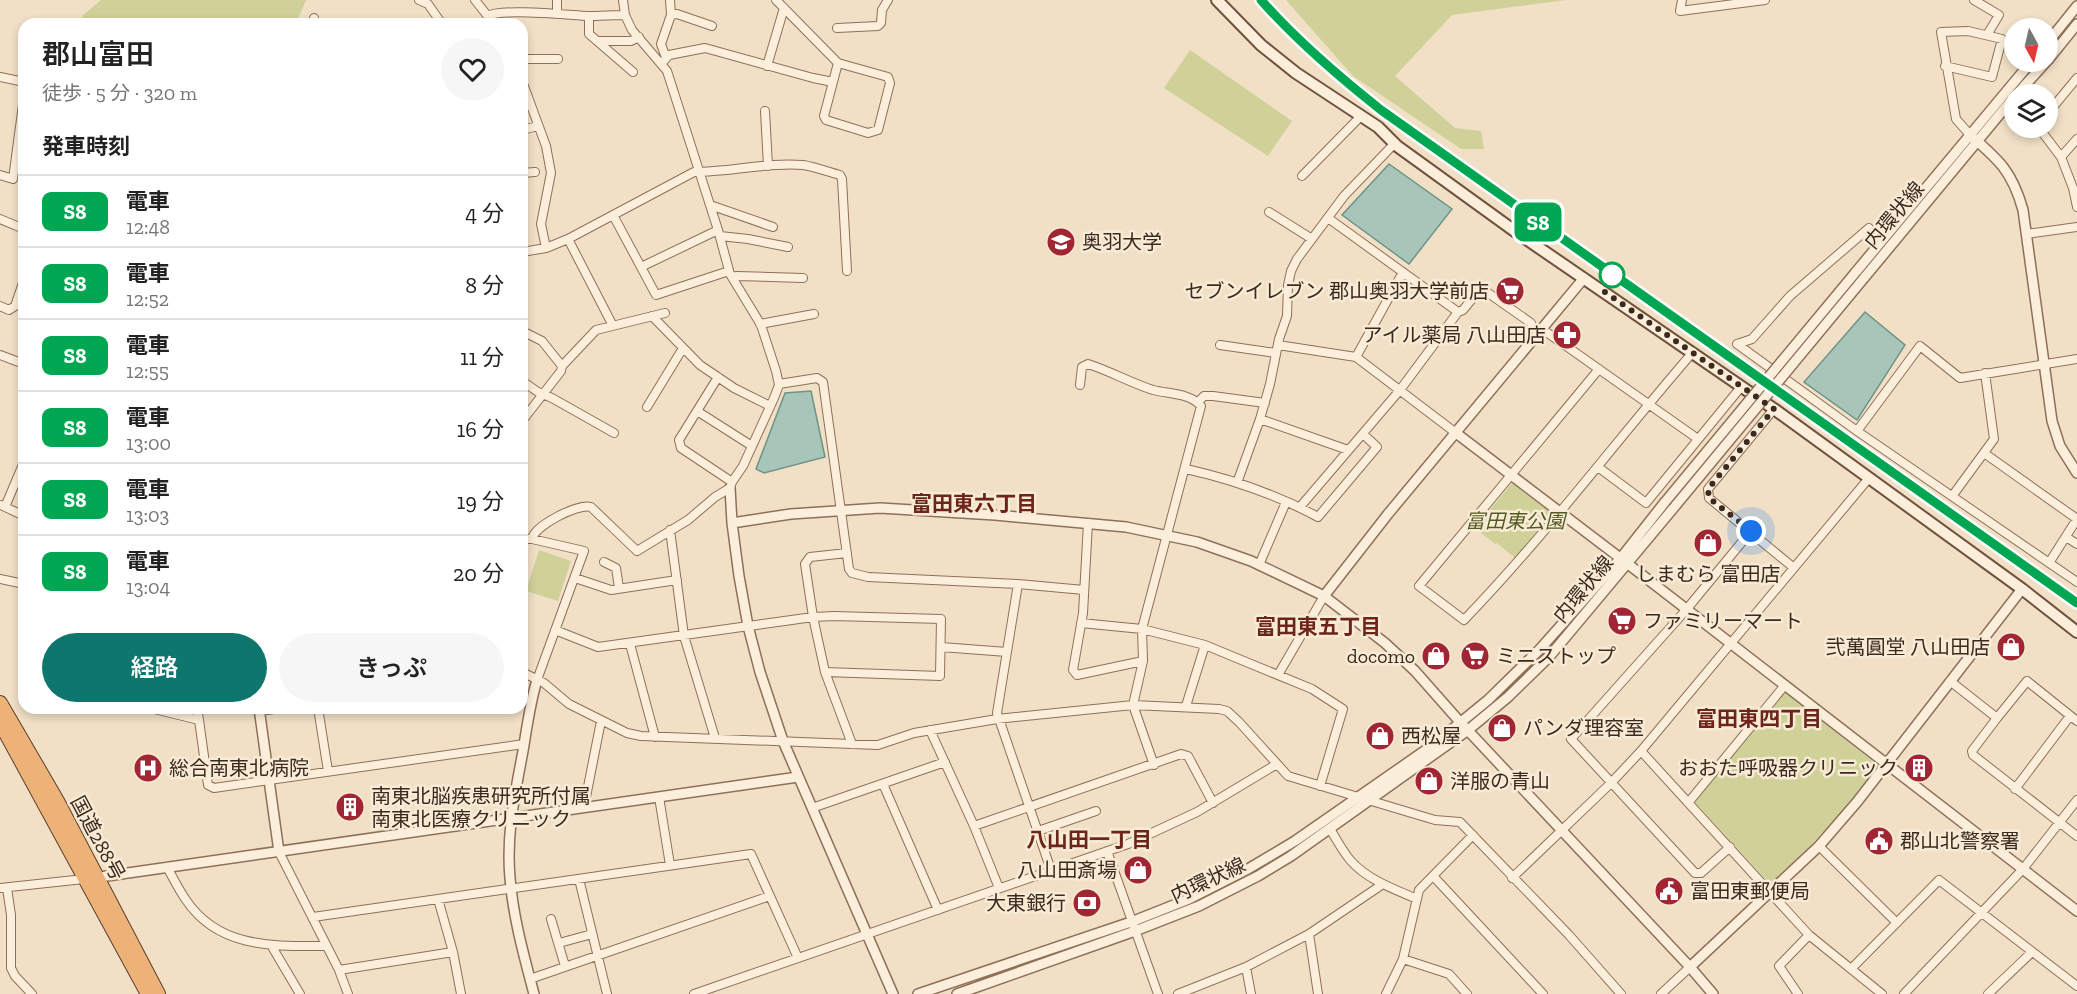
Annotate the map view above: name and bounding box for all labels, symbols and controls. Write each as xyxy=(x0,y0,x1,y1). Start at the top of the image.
north arrow xyxy=(2004,18,2058,72)
map controls xyxy=(2004,18,2058,138)
text: 郡山富田 xyxy=(42,38,154,71)
button: heart xyxy=(441,38,504,101)
text: 徒歩 · 5 分 · 320 m xyxy=(42,81,197,105)
button: layers xyxy=(2004,84,2058,138)
text: 発車時刻 xyxy=(42,133,130,160)
street label: 内環状線 xyxy=(1859,177,1929,253)
text: 電車 xyxy=(126,188,170,215)
text: S8 xyxy=(63,199,87,224)
text: 4 分 xyxy=(465,200,504,227)
line badge: S8 xyxy=(1511,202,1565,242)
text: S8 xyxy=(1526,210,1550,235)
text: 12:48 xyxy=(126,215,170,239)
school or university icon: 奥羽大学 xyxy=(1045,226,1077,258)
place label: 奥羽大学 xyxy=(1082,230,1162,254)
text: 電車 xyxy=(126,260,170,287)
unlabelled marker xyxy=(1599,262,1625,288)
text: S8 xyxy=(63,271,87,296)
text: 8 分 xyxy=(465,272,504,299)
supermarket icon: セブンイレブン 郡山奥羽大学前店 xyxy=(1494,275,1526,307)
place label: セブンイレブン 郡山奥羽大学前店 xyxy=(1184,279,1489,303)
text: 12:52 xyxy=(126,287,169,311)
pharmacy icon: アイル薬局 八山田店 xyxy=(1551,319,1583,351)
place label: アイル薬局 八山田店 xyxy=(1362,323,1546,347)
text: 電車 xyxy=(126,332,170,359)
text: S8 xyxy=(63,343,87,368)
text: 11 分 xyxy=(460,344,504,371)
text: 12:55 xyxy=(126,359,169,383)
text: 電車 xyxy=(126,404,170,431)
text: S8 xyxy=(63,415,87,440)
text: 16 分 xyxy=(457,416,504,443)
text: 13:00 xyxy=(126,431,171,455)
text: 電車 xyxy=(126,476,170,503)
text: S8 xyxy=(63,487,87,512)
text: 19 分 xyxy=(457,488,504,515)
district label: 富田東六丁目 xyxy=(911,491,1037,516)
text: 13:03 xyxy=(126,503,169,527)
park label: 富田東公園 xyxy=(1465,509,1568,533)
your location xyxy=(1736,516,1766,546)
shop icon: しまむら 富田店 xyxy=(1692,527,1724,559)
text: 電車 xyxy=(126,548,170,575)
street label: 内環状線 xyxy=(1548,551,1618,627)
text: S8 xyxy=(63,559,87,584)
text: 20 分 xyxy=(453,560,504,587)
place label: しまむら 富田店 xyxy=(1636,562,1780,586)
text: 13:04 xyxy=(126,575,170,599)
supermarket icon: ファミリーマート xyxy=(1606,605,1638,637)
place label: ファミリーマート xyxy=(1643,609,1803,633)
district label: 富田東五丁目 xyxy=(1255,614,1381,639)
shop icon: 弐萬圓堂 八山田店 xyxy=(1995,631,2027,663)
button: 経路 xyxy=(42,633,267,702)
button: きっぷ xyxy=(279,633,504,702)
place label: 弐萬圓堂 八山田店 xyxy=(1825,635,1990,659)
shop icon: docomo xyxy=(1420,640,1452,672)
supermarket icon: ミニストップ xyxy=(1459,640,1491,672)
place label: docomo xyxy=(1347,644,1415,668)
place label: ミニストップ xyxy=(1496,644,1616,668)
district label: 富田東四丁目 xyxy=(1696,706,1822,731)
shop icon: パンダ理容室 xyxy=(1486,712,1518,744)
place label: パンダ理容室 xyxy=(1523,716,1644,740)
shop icon: 西松屋 xyxy=(1364,720,1396,752)
place label: 西松屋 xyxy=(1401,724,1461,748)
hospital icon: 総合南東北病院 xyxy=(132,752,164,784)
building icon: おおた呼吸器クリニック xyxy=(1903,752,1935,784)
place label: 総合南東北病院 xyxy=(169,756,309,780)
place label: おおた呼吸器クリニック xyxy=(1678,756,1898,780)
shop icon: 洋服の青山 xyxy=(1413,765,1445,797)
place label: 洋服の青山 xyxy=(1450,769,1550,793)
place label: 南東北脳疾患研究所付属 南東北医療クリニック xyxy=(371,784,591,831)
building icon: 南東北脳疾患研究所付属 南東北医療クリニック xyxy=(334,791,366,823)
street label: 国道288号 xyxy=(66,792,130,884)
public building icon: 郡山北警察署 xyxy=(1863,825,1895,857)
district label: 八山田一丁目 xyxy=(1026,827,1152,852)
place label: 郡山北警察署 xyxy=(1900,829,2020,853)
street label: 内環状線 xyxy=(1167,852,1249,908)
shop icon: 八山田斎場 xyxy=(1122,854,1154,886)
place label: 八山田斎場 xyxy=(1017,858,1117,882)
public building icon: 富田東郵便局 xyxy=(1653,875,1685,907)
place label: 富田東郵便局 xyxy=(1690,879,1810,903)
bank icon: 大東銀行 xyxy=(1071,887,1103,919)
place label: 大東銀行 xyxy=(986,891,1066,915)

